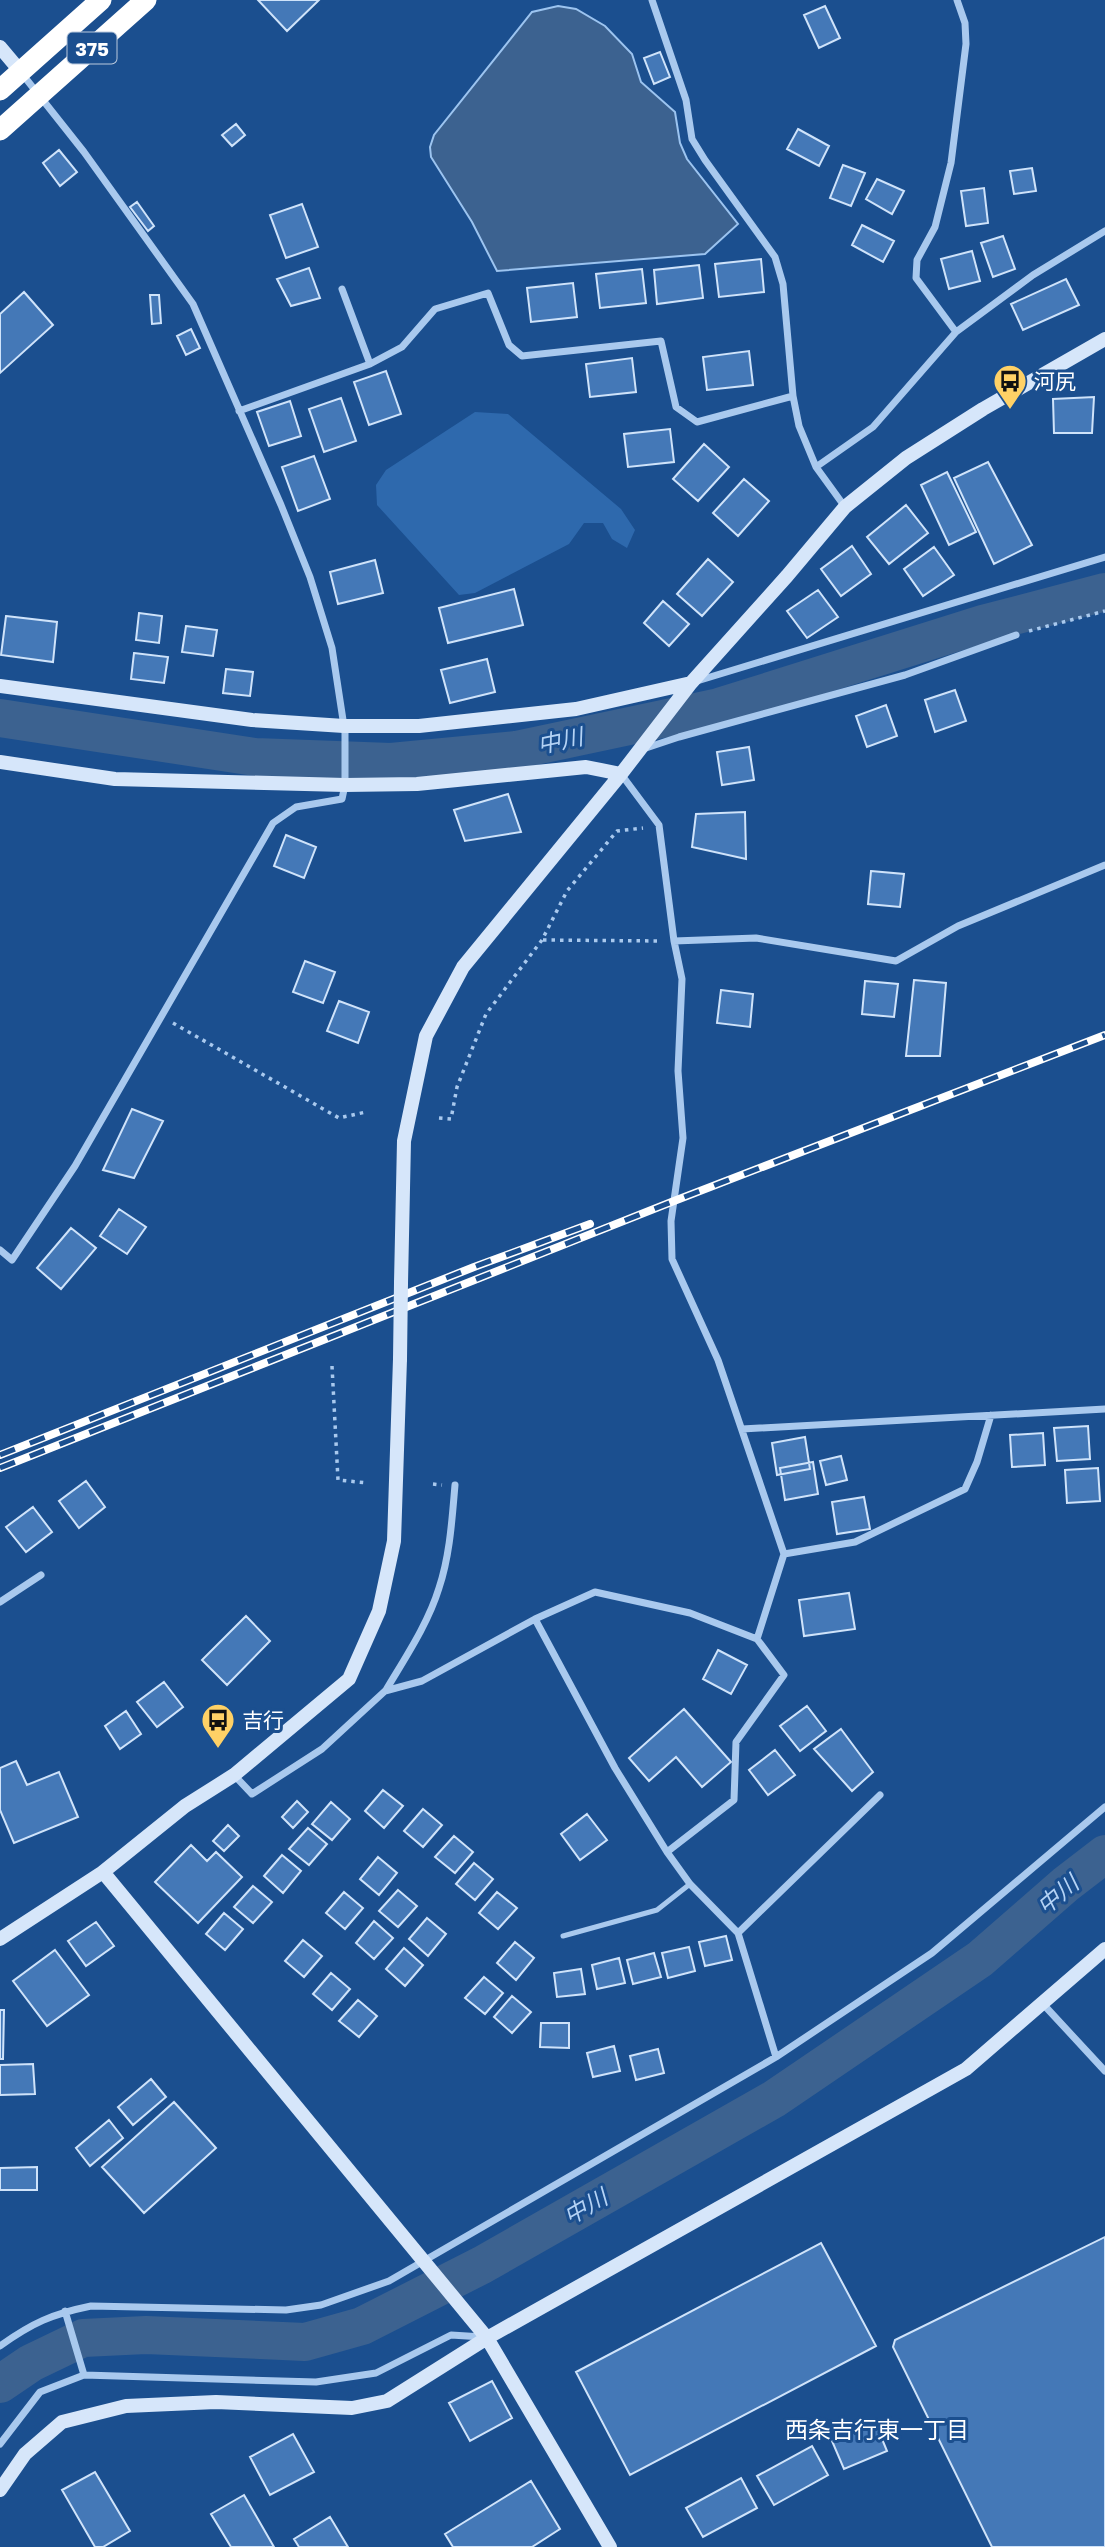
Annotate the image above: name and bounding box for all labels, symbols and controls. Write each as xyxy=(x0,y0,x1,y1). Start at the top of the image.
road number: 375 xyxy=(68,32,116,64)
bus stop icon: 河尻 xyxy=(991,362,1029,411)
place label: 河尻 xyxy=(1034,368,1076,394)
water label: 中川 xyxy=(535,721,588,758)
bus stop icon: 吉行 xyxy=(199,1701,237,1750)
place label: 吉行 xyxy=(242,1707,284,1733)
water label: 中川 xyxy=(1030,1867,1086,1920)
water label: 中川 xyxy=(558,2181,615,2230)
district label: 西条吉行東一丁目 xyxy=(785,2415,969,2443)

